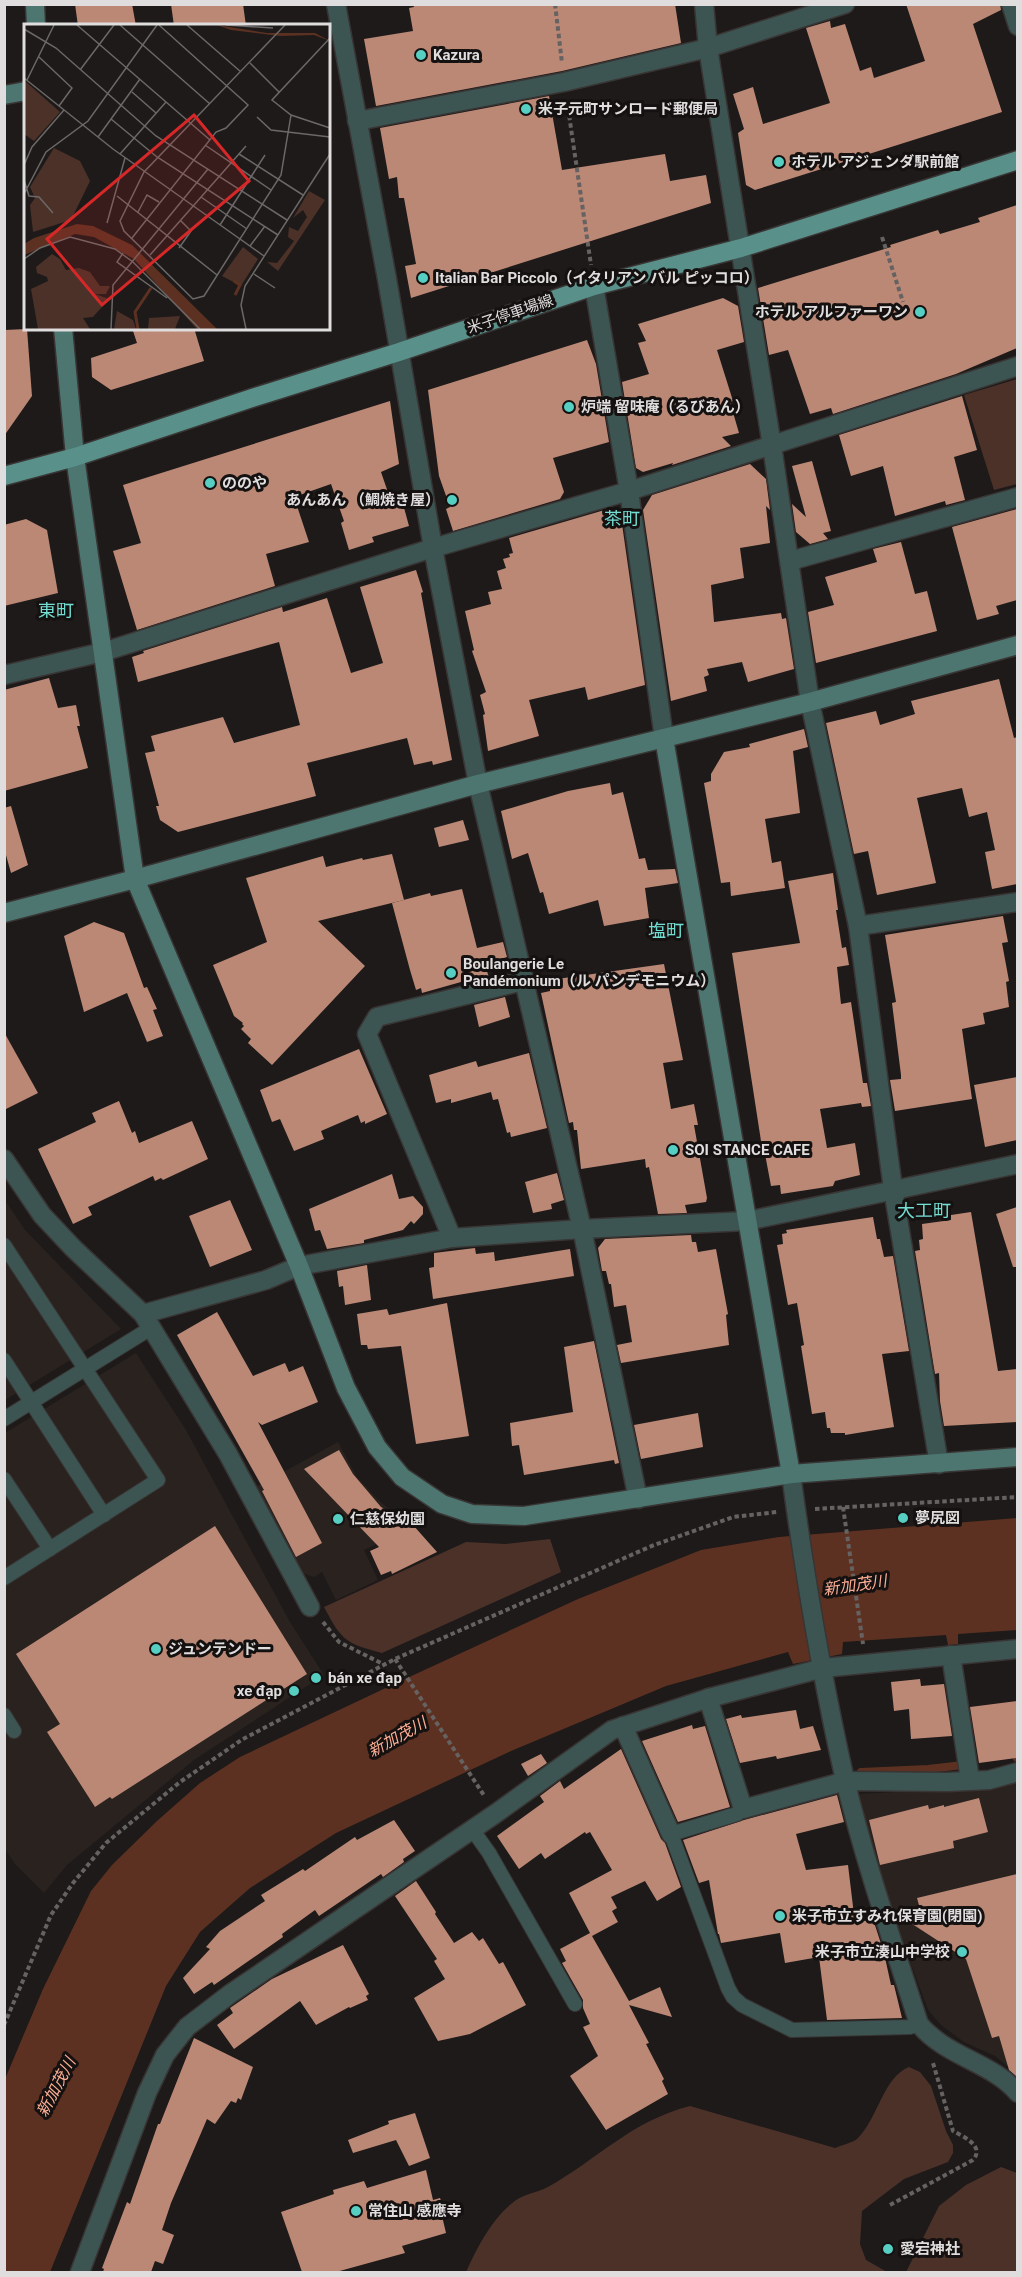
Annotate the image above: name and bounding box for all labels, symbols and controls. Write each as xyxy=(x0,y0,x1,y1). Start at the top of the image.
inset map xyxy=(24,24,330,330)
place label: Kazura xyxy=(433,46,480,64)
marker: Kazura xyxy=(414,48,428,62)
place label: 米子元町サンロード郵便局 xyxy=(538,100,718,118)
marker: 米子元町サンロード郵便局 xyxy=(519,102,533,116)
place label: ホテル アジェンダ駅前館 xyxy=(791,153,959,171)
marker: ホテル アジェンダ駅前館 xyxy=(772,155,786,169)
place label: Italian Bar Piccolo（イタリアン バル ピッコロ） xyxy=(435,269,759,287)
marker: Italian Bar Piccolo（イタリアン バル ピッコロ） xyxy=(416,271,430,285)
street label: 米子停車場線 xyxy=(465,291,555,337)
place label: ホテル アルファーワン xyxy=(754,303,908,321)
marker: ホテル アルファーワン xyxy=(913,305,927,319)
place label: 炉端 留味庵（るびあん） xyxy=(581,398,750,416)
marker: 炉端 留味庵（るびあん） xyxy=(562,400,576,414)
place label: ののや xyxy=(222,474,267,492)
marker: ののや xyxy=(203,476,217,490)
place label: あんあん （鯛焼き屋） xyxy=(286,491,440,509)
marker: あんあん （鯛焼き屋） xyxy=(445,493,459,507)
district label: 茶町 xyxy=(604,508,640,529)
district label: 東町 xyxy=(38,600,74,621)
district label: 塩町 xyxy=(648,920,684,941)
place label: Boulangerie Le Pandémonium（ル パンデモニウム） xyxy=(463,955,715,990)
marker: Boulangerie Le Pandémonium（ル パンデモニウム） xyxy=(444,966,458,980)
place label: SOI STANCE CAFE xyxy=(685,1141,810,1159)
marker: SOI STANCE CAFE xyxy=(666,1143,680,1157)
district label: 大工町 xyxy=(897,1200,951,1221)
place label: 夢尻図 xyxy=(915,1509,960,1527)
place label: 仁慈保幼園 xyxy=(350,1510,425,1528)
marker: 夢尻図 xyxy=(896,1511,910,1525)
marker: 仁慈保幼園 xyxy=(331,1512,345,1526)
water label: 新加茂川 xyxy=(822,1571,890,1599)
place label: ジュンテンドー xyxy=(168,1640,272,1658)
marker: ジュンテンドー xyxy=(149,1642,163,1656)
place label: bán xe đạp xyxy=(328,1669,402,1687)
marker: bán xe đạp xyxy=(309,1671,323,1685)
place label: xe đạp xyxy=(237,1682,282,1700)
marker: xe đạp xyxy=(287,1684,301,1698)
water label: 新加茂川 xyxy=(364,1712,431,1761)
place label: 米子市立すみれ保育園(閉園) xyxy=(792,1907,983,1925)
marker: 米子市立すみれ保育園(閉園) xyxy=(773,1909,787,1923)
place label: 米子市立湊山中学校 xyxy=(815,1943,950,1961)
marker: 米子市立湊山中学校 xyxy=(955,1945,969,1959)
water label: 新加茂川 xyxy=(33,2053,80,2120)
place label: 常住山 感應寺 xyxy=(368,2202,462,2220)
marker: 常住山 感應寺 xyxy=(349,2204,363,2218)
place label: 愛宕神社 xyxy=(900,2240,960,2258)
marker: 愛宕神社 xyxy=(881,2242,895,2256)

